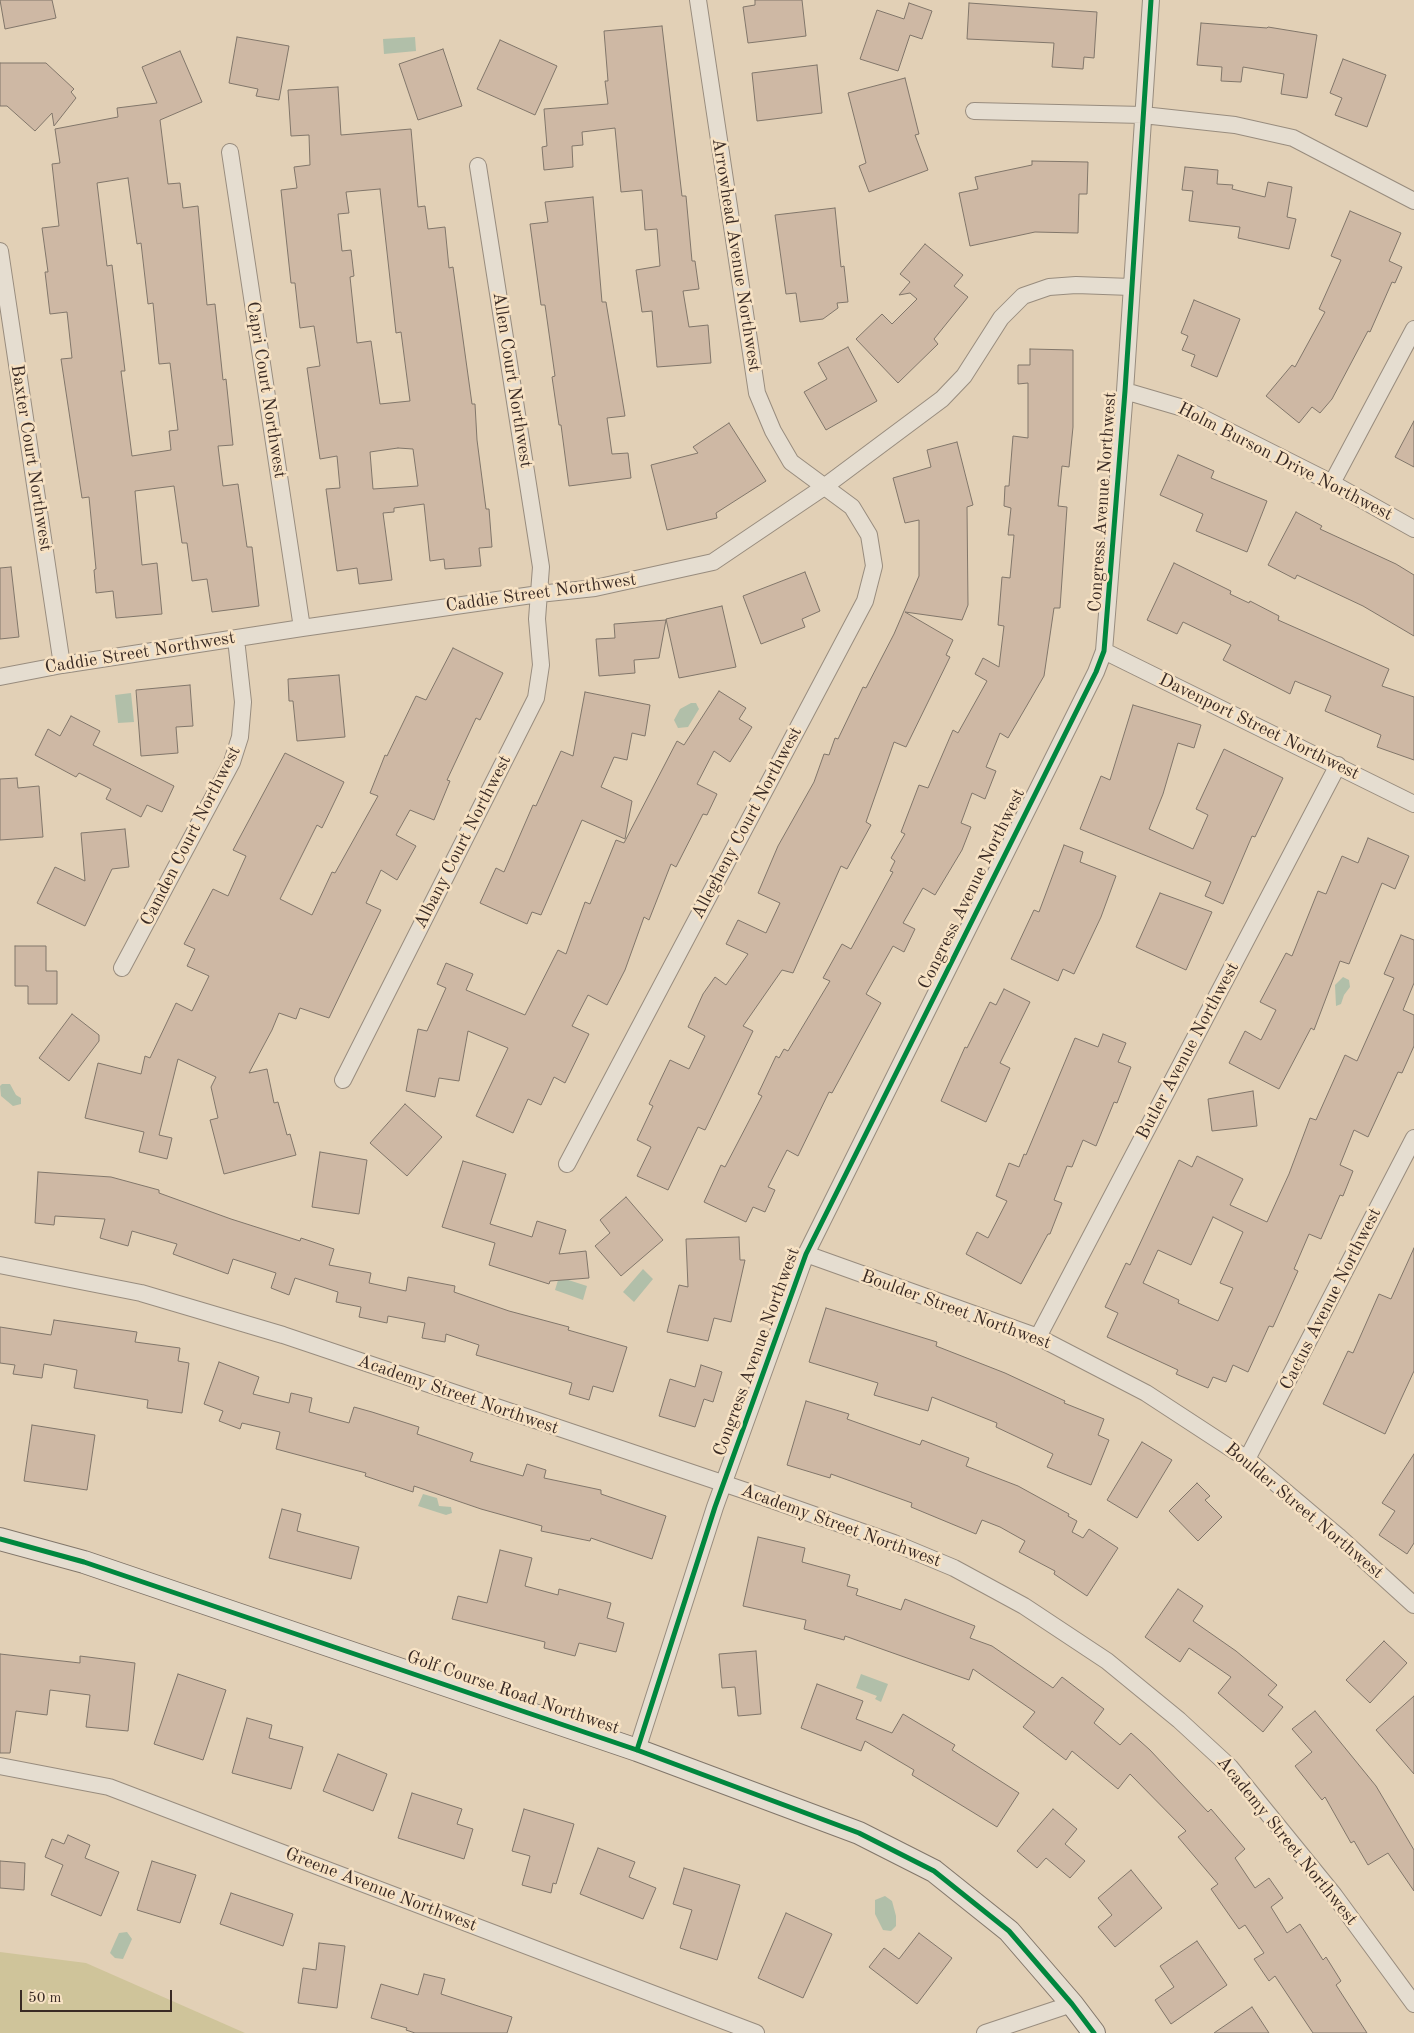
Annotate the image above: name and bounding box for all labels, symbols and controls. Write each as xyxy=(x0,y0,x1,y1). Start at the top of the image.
street label: Arrowhead Avenue Northwest xyxy=(707,137,765,373)
street label: Allen Court Northwest xyxy=(487,291,537,469)
street label: Capri Court Northwest xyxy=(241,300,291,480)
street label: Baxter Court Northwest xyxy=(6,363,56,553)
street label: Congress Avenue Northwest xyxy=(1085,391,1121,613)
street label: Holm Burson Drive Northwest xyxy=(1174,398,1396,526)
street label: Caddie Street Northwest xyxy=(444,569,638,617)
street label: Caddie Street Northwest xyxy=(43,627,237,679)
street label: Davenport Street Northwest xyxy=(1155,669,1363,785)
street label: Allegheny Court Northwest xyxy=(687,723,807,923)
street label: Camden Court Northwest xyxy=(136,743,246,929)
street label: Albany Court Northwest xyxy=(410,752,516,932)
street label: Congress Avenue Northwest xyxy=(914,785,1030,993)
street label: Butler Avenue Northwest xyxy=(1132,959,1244,1143)
street label: Cactus Avenue Northwest xyxy=(1276,1204,1386,1394)
street label: Congress Avenue Northwest xyxy=(709,1245,805,1459)
street label: Boulder Street Northwest xyxy=(858,1266,1054,1354)
street label: Academy Street Northwest xyxy=(354,1350,562,1440)
street label: Boulder Street Northwest xyxy=(1220,1438,1388,1584)
street label: Academy Street Northwest xyxy=(738,1480,944,1572)
street label: Golf Course Road Northwest xyxy=(404,1646,622,1740)
street label: Academy Street Northwest xyxy=(1212,1752,1362,1930)
street label: Greene Avenue Northwest xyxy=(282,1843,480,1937)
scale bar xyxy=(22,1980,175,2012)
text: 50 m xyxy=(28,1991,62,2006)

